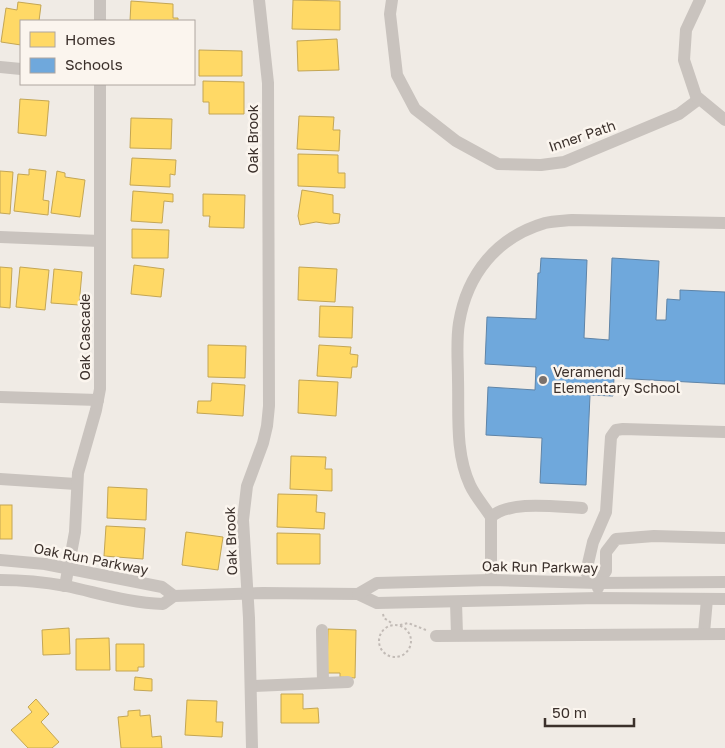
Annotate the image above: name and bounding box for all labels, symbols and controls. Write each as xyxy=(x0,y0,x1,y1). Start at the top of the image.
legend xyxy=(20,20,195,85)
text: Homes xyxy=(65,30,115,48)
text: Schools xyxy=(65,55,123,73)
street label: Oak Brook xyxy=(244,104,261,174)
street label: Inner Path xyxy=(546,116,618,155)
street label: Oak Cascade xyxy=(76,294,93,380)
place label: Veramendi Elementary School xyxy=(553,363,680,396)
marker: Veramendi Elementary School xyxy=(537,374,549,386)
street label: Oak Brook xyxy=(221,506,240,576)
street label: Oak Run Parkway xyxy=(32,539,150,578)
street label: Oak Run Parkway xyxy=(482,557,599,576)
scale bar xyxy=(545,696,634,728)
text: 50 m xyxy=(552,703,587,721)

